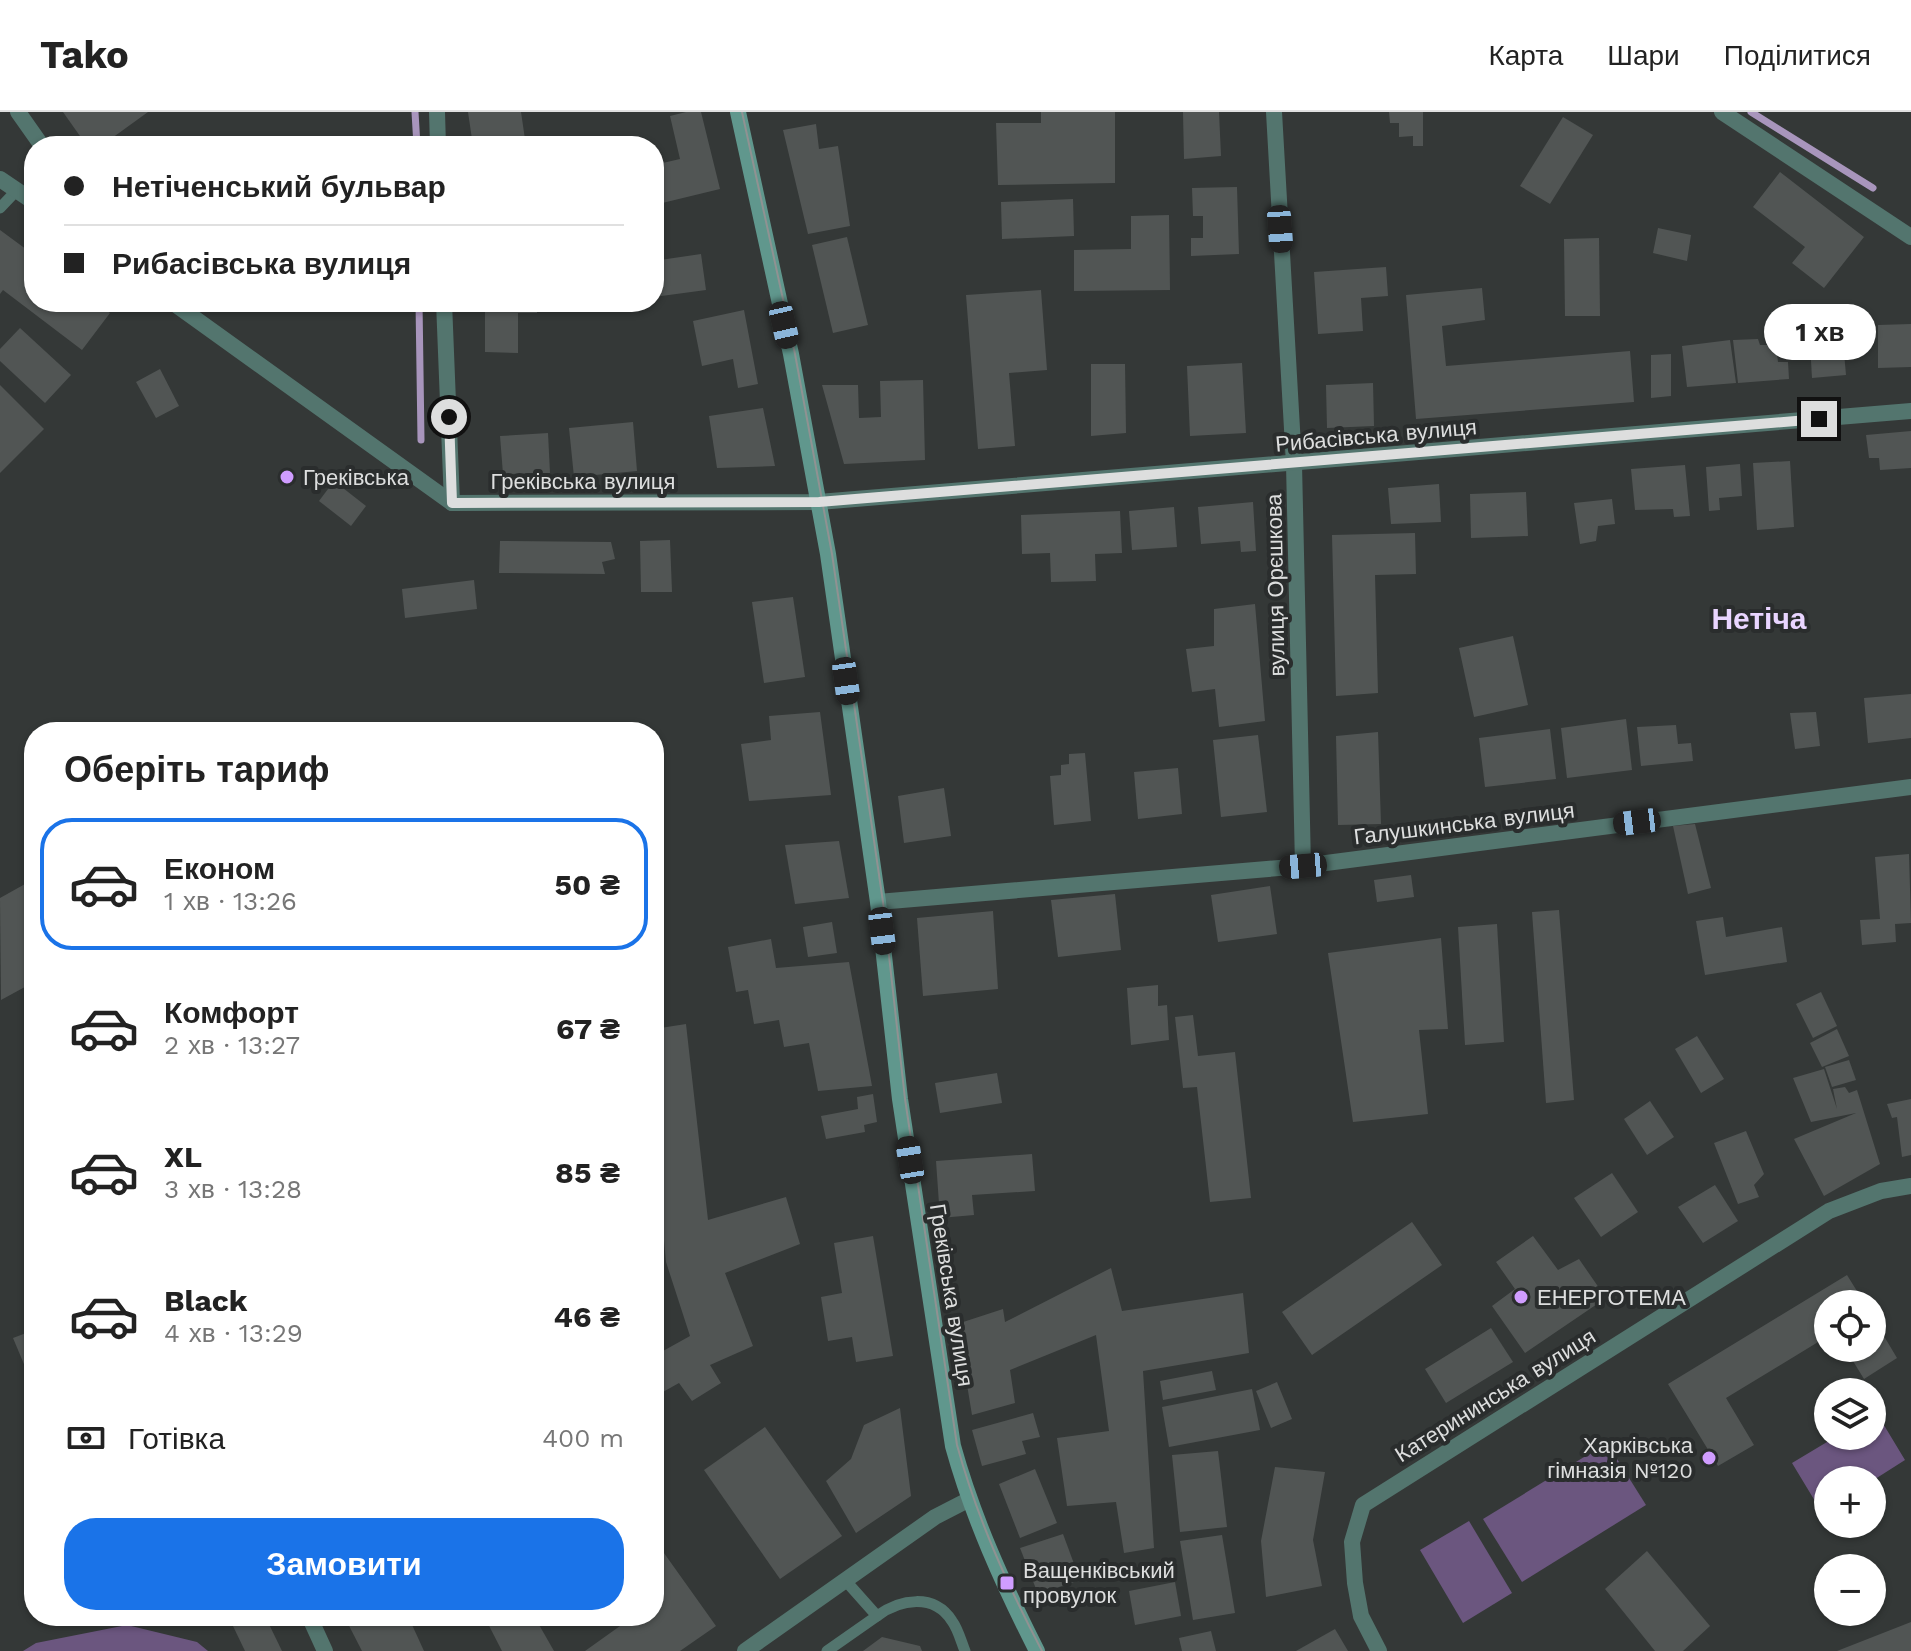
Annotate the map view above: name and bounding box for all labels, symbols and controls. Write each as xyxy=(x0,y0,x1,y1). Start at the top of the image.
text: Tako xyxy=(40,33,129,77)
text: Карта xyxy=(1488,39,1563,72)
text: Шари xyxy=(1607,39,1680,72)
text: Поділитися xyxy=(1724,39,1871,72)
text: Нетіченський бульвар xyxy=(112,169,446,204)
car xyxy=(1266,204,1294,254)
text: Рибасівська вулиця xyxy=(112,246,411,281)
car xyxy=(767,299,801,351)
callout: 1 хв xyxy=(1763,303,1875,359)
text: 1 хв xyxy=(1795,317,1845,347)
route start xyxy=(431,399,467,435)
route end xyxy=(1801,401,1837,437)
street label: Рибасівська вулиця xyxy=(1274,414,1478,457)
place label: Греківська xyxy=(303,465,410,490)
marker: Греківська xyxy=(278,468,296,486)
street label: Греківська вулиця xyxy=(491,469,675,494)
street label: вулиця Орєшкова xyxy=(1261,493,1290,677)
district label: Нетіча xyxy=(1711,601,1807,636)
car xyxy=(831,656,861,706)
text: Оберіть тариф xyxy=(64,749,330,791)
street label: Галушкинська вулиця xyxy=(1352,798,1576,849)
car xyxy=(1612,807,1662,837)
icon: car xyxy=(68,848,140,920)
text: Економ xyxy=(164,851,275,886)
car xyxy=(1278,852,1328,880)
text: 50 ₴ xyxy=(555,867,620,902)
text: 1 хв · 13:26 xyxy=(164,886,297,916)
car xyxy=(867,906,897,956)
icon: car xyxy=(68,992,140,1064)
text: Комфорт xyxy=(164,995,299,1030)
text: 67 ₴ xyxy=(556,1011,620,1046)
text: 2 хв · 13:27 xyxy=(164,1030,300,1060)
car xyxy=(894,1134,926,1186)
icon: car xyxy=(68,1136,140,1208)
text: XL xyxy=(164,1139,202,1174)
text: 85 ₴ xyxy=(555,1155,620,1190)
text: 3 хв · 13:28 xyxy=(164,1174,302,1204)
street label: Греківська вулиця xyxy=(925,1202,978,1388)
icon: car xyxy=(68,1280,140,1352)
text: Black xyxy=(164,1283,248,1318)
place label: ЕНЕРГОТЕМА xyxy=(1537,1285,1686,1310)
marker: ЕНЕРГОТЕМА xyxy=(1512,1288,1530,1306)
map controls xyxy=(1814,1290,1886,1626)
button: locate xyxy=(1814,1290,1886,1362)
text: 46 ₴ xyxy=(554,1299,620,1334)
text: 4 хв · 13:29 xyxy=(164,1318,303,1348)
street label: Катерининська вулиця xyxy=(1391,1324,1600,1467)
button: layers xyxy=(1814,1378,1886,1450)
icon: cash xyxy=(64,1416,108,1460)
text: Готівка xyxy=(128,1421,225,1456)
text: 400 m xyxy=(542,1423,624,1453)
place label: Харківська гімназія №120 xyxy=(1547,1433,1694,1483)
marker: Харківська гімназія №120 xyxy=(1700,1449,1718,1467)
button: + xyxy=(1814,1466,1886,1538)
button: Замовити xyxy=(64,1518,624,1610)
button: − xyxy=(1814,1554,1886,1626)
place label: Ващенківський провулок xyxy=(1023,1558,1175,1608)
marker: Ващенківський провулок xyxy=(998,1574,1016,1592)

